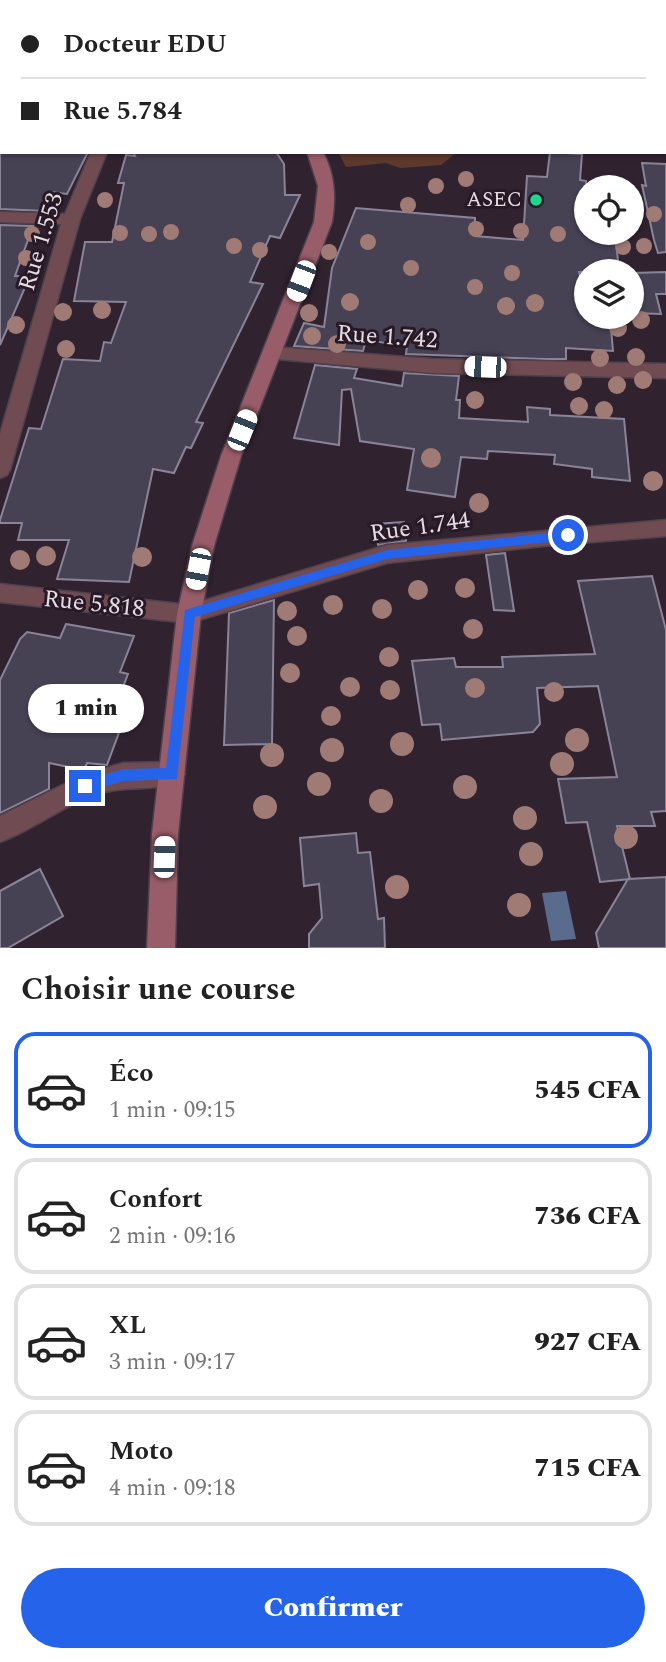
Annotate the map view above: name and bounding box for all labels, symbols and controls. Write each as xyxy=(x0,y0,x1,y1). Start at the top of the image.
text: Docteur EDU xyxy=(63,24,227,64)
text: Rue 5.784 xyxy=(63,91,182,131)
map controls xyxy=(574,175,644,329)
button: locate xyxy=(574,175,644,245)
place label: ASEC xyxy=(466,184,522,216)
street label: Rue 1.553 xyxy=(9,188,73,296)
marker: ASEC xyxy=(528,192,544,208)
car xyxy=(284,258,319,304)
button: layers xyxy=(574,259,644,329)
street label: Rue 1.742 xyxy=(335,316,439,358)
car xyxy=(464,356,507,378)
car xyxy=(225,407,260,453)
street label: Rue 1.744 xyxy=(368,502,472,552)
route start xyxy=(552,519,584,551)
car xyxy=(184,546,213,592)
street label: Rue 5.818 xyxy=(42,581,146,627)
callout: 1 min xyxy=(27,684,143,734)
text: 1 min xyxy=(54,691,118,726)
route end xyxy=(69,770,101,802)
car xyxy=(153,836,176,878)
text: Choisir une course xyxy=(21,965,296,1014)
text: Éco xyxy=(109,1053,153,1093)
icon: car xyxy=(25,1059,88,1122)
text: 545 CFA xyxy=(534,1070,641,1110)
text: 1 min · 09:15 xyxy=(109,1093,236,1128)
text: Confort xyxy=(109,1179,203,1219)
icon: car xyxy=(25,1185,88,1248)
text: 736 CFA xyxy=(534,1196,641,1236)
text: 2 min · 09:16 xyxy=(109,1219,236,1254)
text: XL xyxy=(109,1305,146,1345)
icon: car xyxy=(25,1311,88,1374)
text: 927 CFA xyxy=(534,1322,641,1362)
text: 3 min · 09:17 xyxy=(109,1345,236,1380)
text: Moto xyxy=(109,1431,173,1471)
icon: car xyxy=(25,1437,88,1500)
text: 715 CFA xyxy=(534,1448,641,1488)
text: 4 min · 09:18 xyxy=(109,1471,236,1506)
button: Confirmer xyxy=(21,1568,645,1648)

